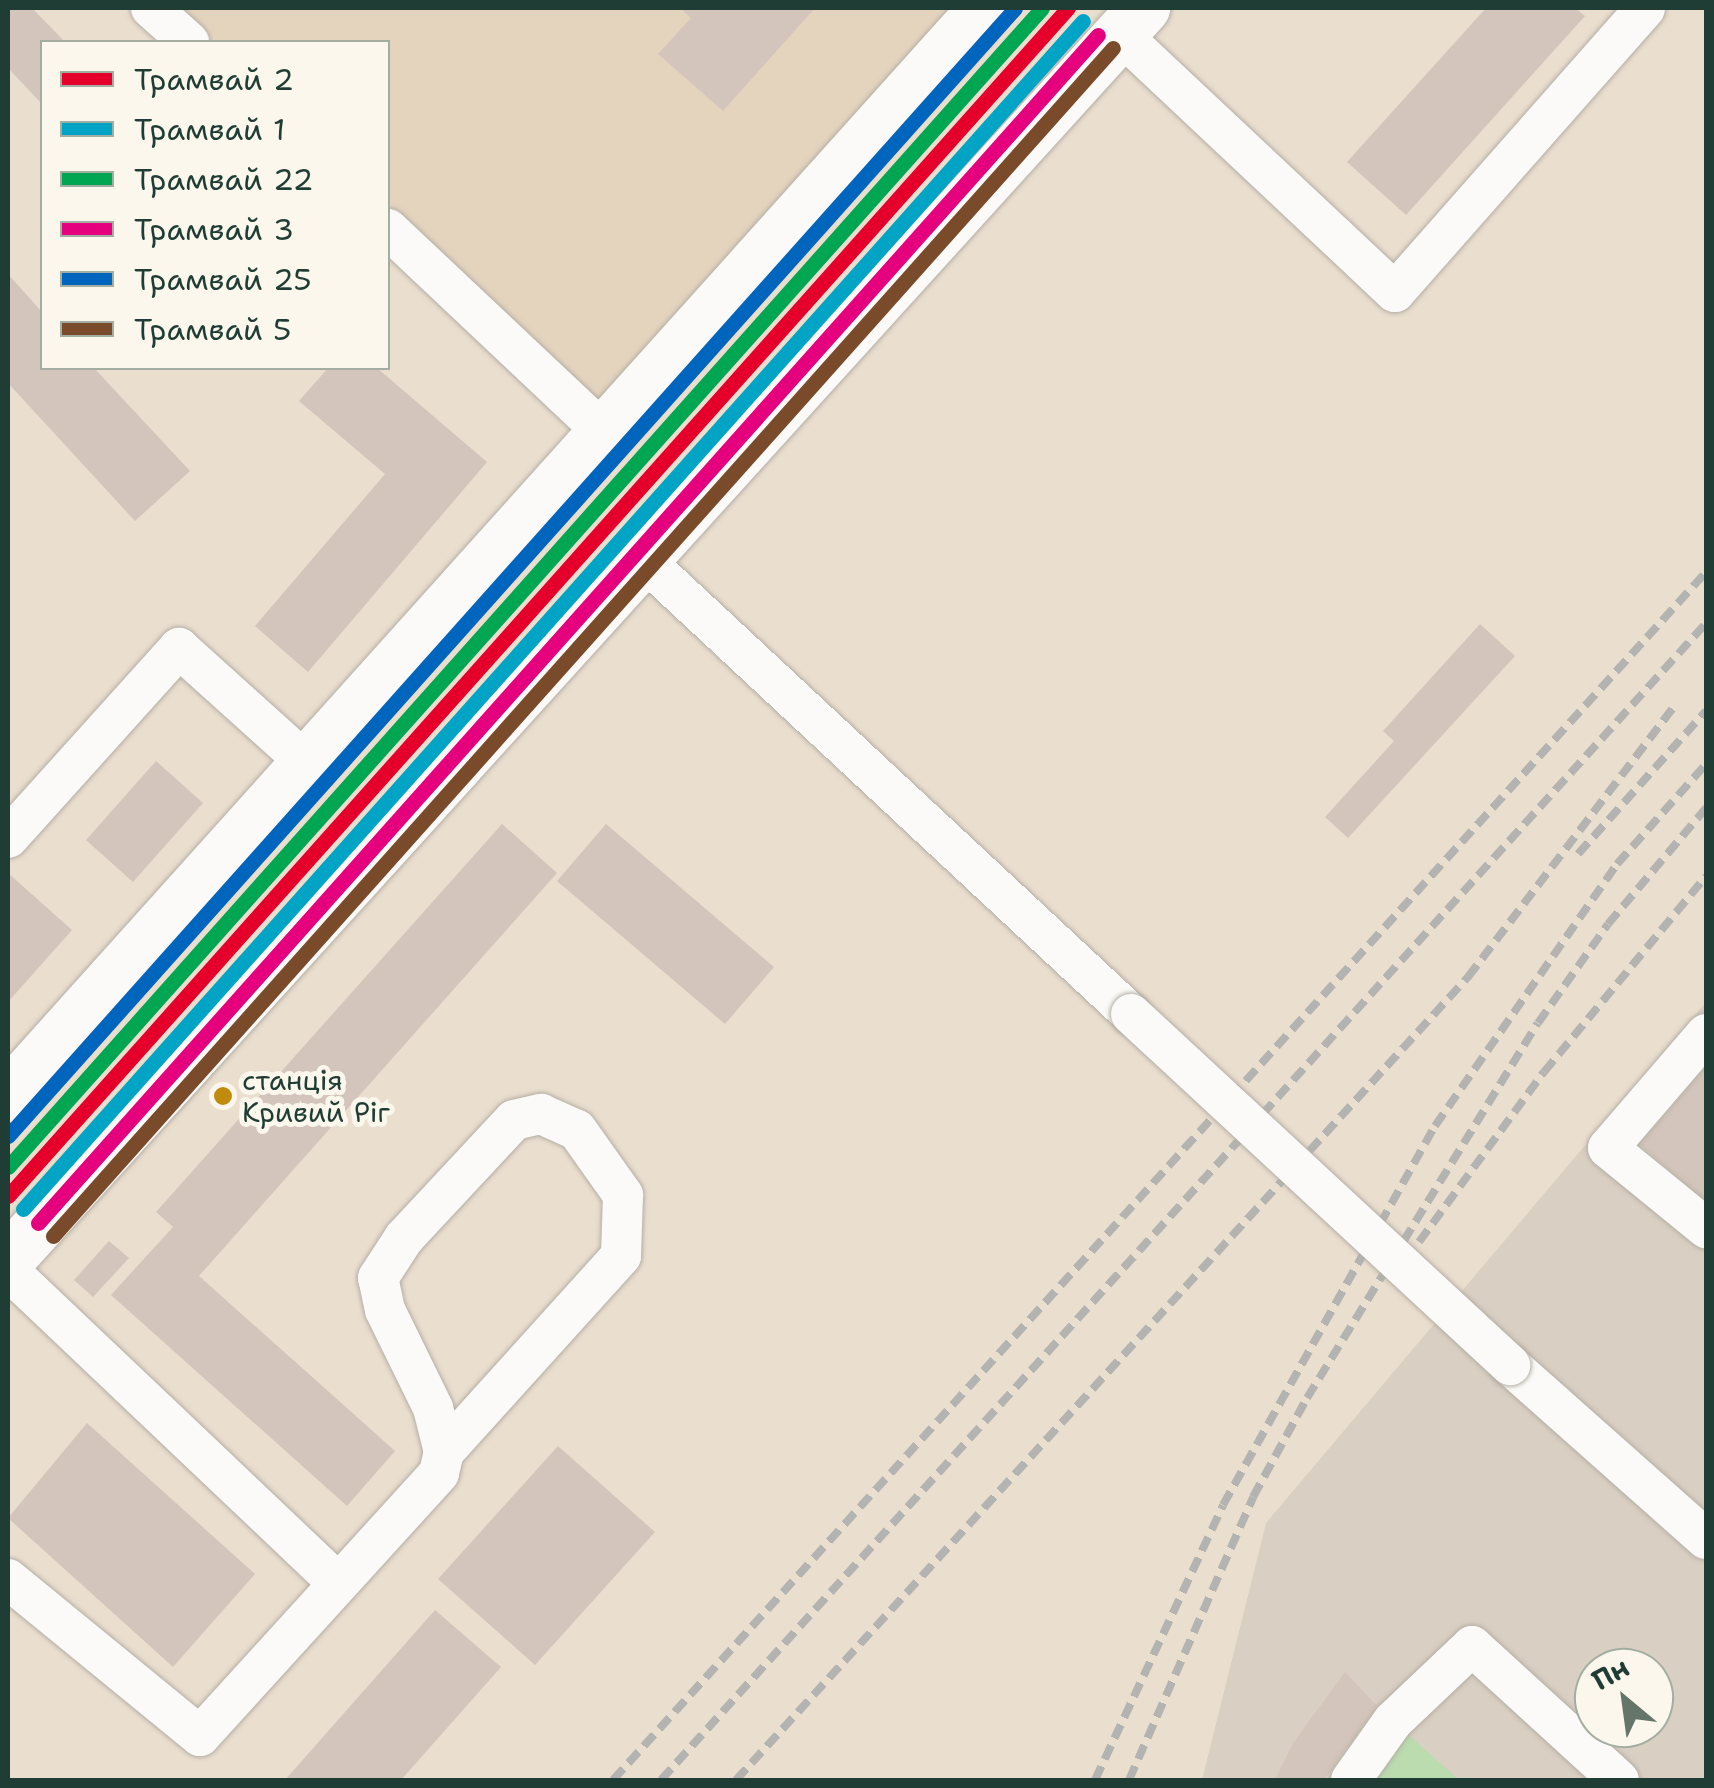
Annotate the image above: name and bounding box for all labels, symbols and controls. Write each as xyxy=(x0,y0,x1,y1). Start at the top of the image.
legend xyxy=(40,40,390,370)
text: Трамвай 2 xyxy=(134,59,294,100)
text: Трамвай 1 xyxy=(134,109,285,150)
text: Трамвай 22 xyxy=(134,159,313,200)
text: Трамвай 3 xyxy=(134,209,294,250)
text: Трамвай 25 xyxy=(134,259,312,300)
text: Трамвай 5 xyxy=(134,309,291,350)
place label: станція Кривий Ріг xyxy=(242,1063,390,1129)
marker: станція Кривий Ріг xyxy=(213,1086,233,1106)
north arrow xyxy=(1574,1648,1674,1748)
text: Пн xyxy=(1585,1648,1636,1699)

